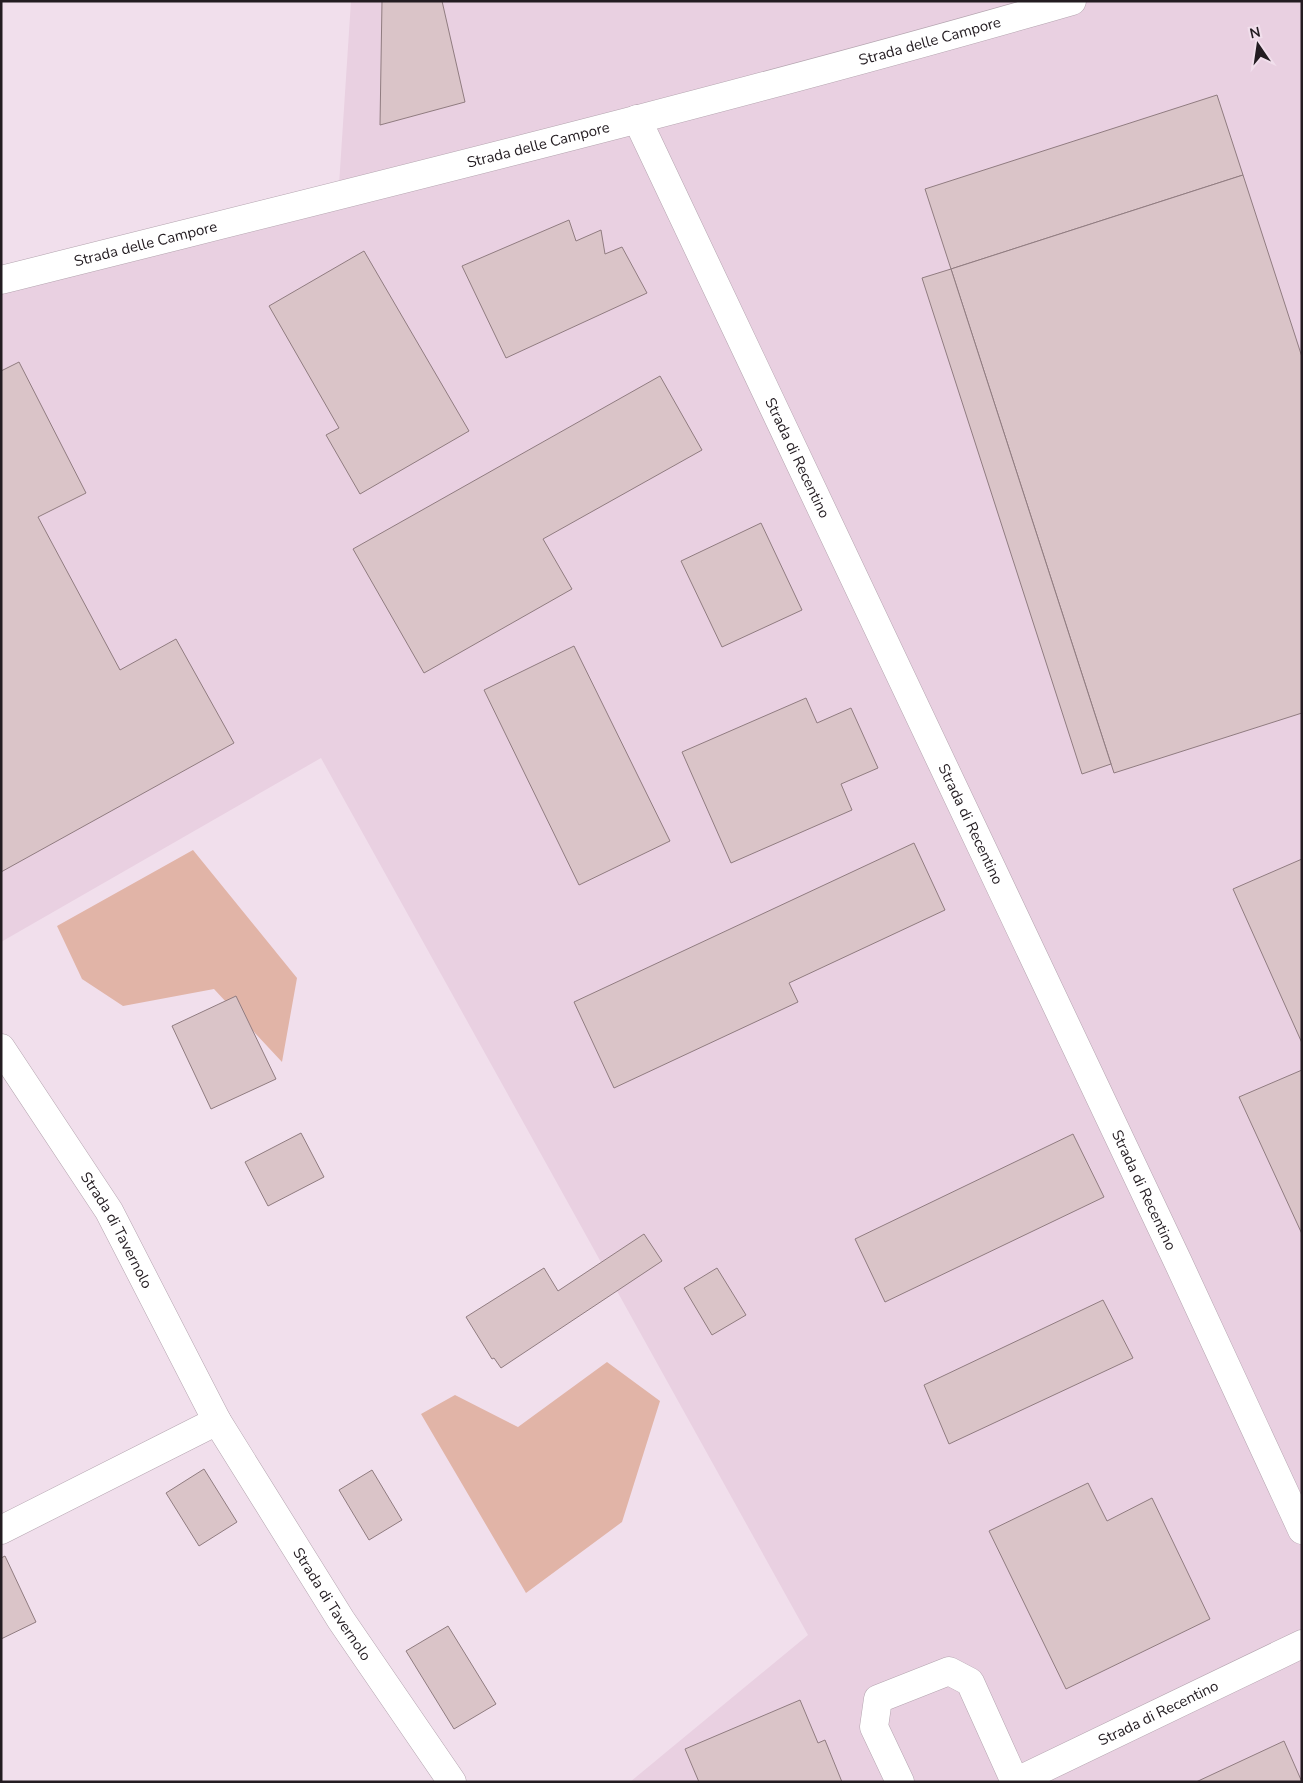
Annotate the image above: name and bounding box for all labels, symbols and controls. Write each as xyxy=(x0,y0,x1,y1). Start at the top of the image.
street label: Strada delle Campore xyxy=(856,12,1003,70)
north arrow xyxy=(1233,20,1283,70)
text: N xyxy=(1248,22,1262,43)
street label: Strada delle Campore xyxy=(465,117,612,173)
street label: Strada delle Campore xyxy=(72,216,219,271)
street label: Strada di Recentino xyxy=(760,394,835,522)
street label: Strada di Recentino xyxy=(934,760,1008,888)
street label: Strada di Recentino xyxy=(1107,1127,1181,1254)
street label: Strada di Tavernolo xyxy=(76,1168,157,1292)
street label: Strada di Tavernolo xyxy=(288,1544,376,1665)
street label: Strada di Recentino xyxy=(1095,1676,1222,1751)

